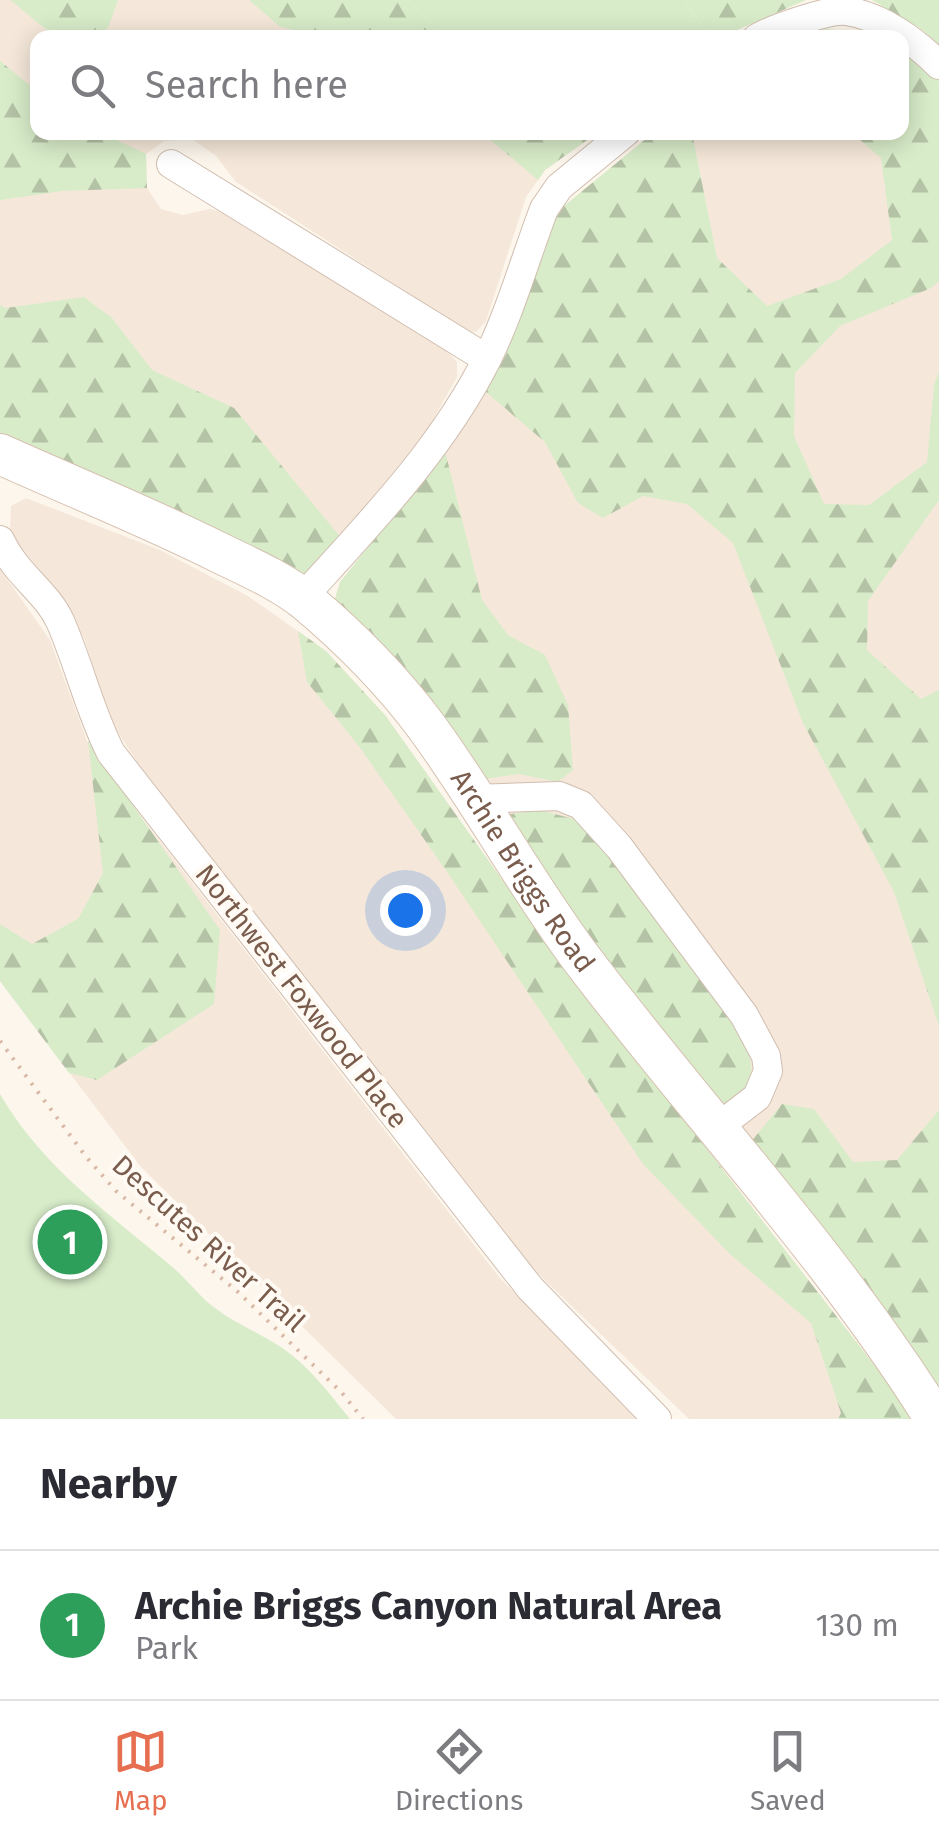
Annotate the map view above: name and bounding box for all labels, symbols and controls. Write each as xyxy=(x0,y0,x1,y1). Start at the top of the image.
search box xyxy=(30,30,909,140)
icon: search xyxy=(65,58,120,113)
text: Search here xyxy=(145,62,348,108)
street label: Archie Briggs Road xyxy=(444,763,602,979)
street label: Northwest Foxwood Place xyxy=(188,858,415,1135)
your location xyxy=(380,885,431,936)
street label: Descutes River Trail xyxy=(105,1148,312,1339)
pin: 1 xyxy=(38,1204,102,1280)
text: Nearby xyxy=(40,1459,177,1509)
text: Archie Briggs Canyon Natural Area xyxy=(135,1583,722,1629)
text: 1 xyxy=(65,1606,80,1644)
text: 130 m xyxy=(815,1606,899,1644)
text: Park xyxy=(135,1629,198,1667)
tab: Map xyxy=(113,1724,168,1817)
tab: Directions xyxy=(395,1724,523,1817)
tab: Saved xyxy=(750,1724,826,1817)

